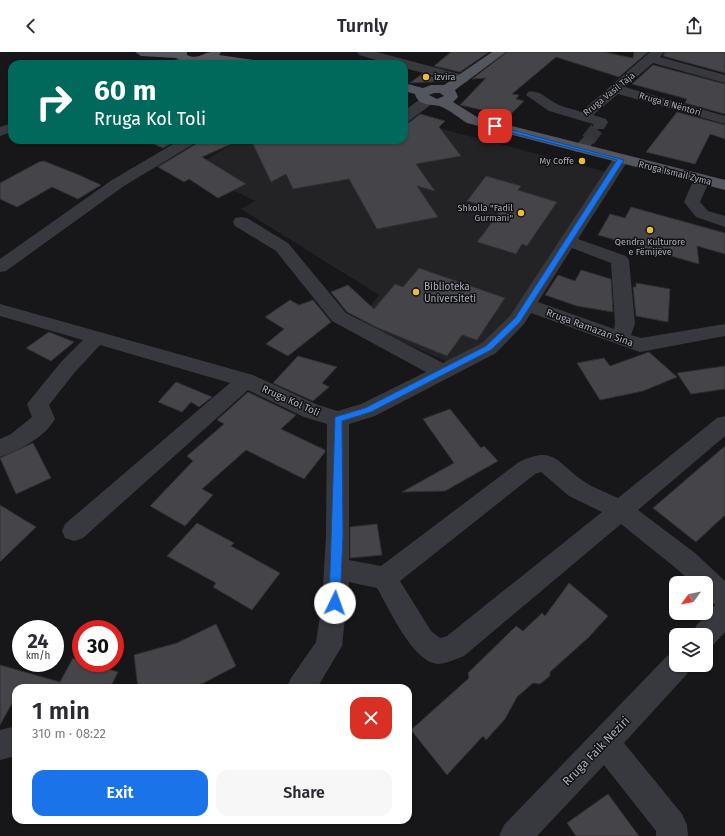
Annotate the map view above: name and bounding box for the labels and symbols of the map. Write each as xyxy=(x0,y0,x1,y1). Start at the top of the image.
street label: Rruga Vasil Taja xyxy=(581,70,637,118)
marker: izvira xyxy=(421,72,431,82)
place label: izvira xyxy=(434,72,456,82)
street label: Rruga 8 Nëntori xyxy=(638,90,702,118)
pin xyxy=(478,109,512,143)
place label: My Coffe xyxy=(539,156,574,166)
marker: My Coffe xyxy=(577,156,587,166)
street label: Rruga Ismail Zyma xyxy=(638,159,712,187)
place label: Shkolla "Fadil Gurmani" xyxy=(458,203,513,223)
marker: Shkolla "Fadil Gurmani" xyxy=(516,208,526,218)
marker: Qendra Kulturore e Fëmijëve xyxy=(645,225,655,235)
place label: Qendra Kulturore e Fëmijëve xyxy=(615,237,685,257)
place label: Biblioteka Universiteti xyxy=(424,281,476,305)
marker: Biblioteka Universiteti xyxy=(411,287,421,297)
street label: Rruga Ramazan Sina xyxy=(544,307,635,349)
street label: Rruga Kol Toli xyxy=(260,383,322,419)
north arrow xyxy=(669,576,713,620)
position arrow xyxy=(314,582,356,624)
speed limit sign: 30 xyxy=(72,620,124,672)
street label: Rruga Faik Neziri xyxy=(560,714,632,788)

